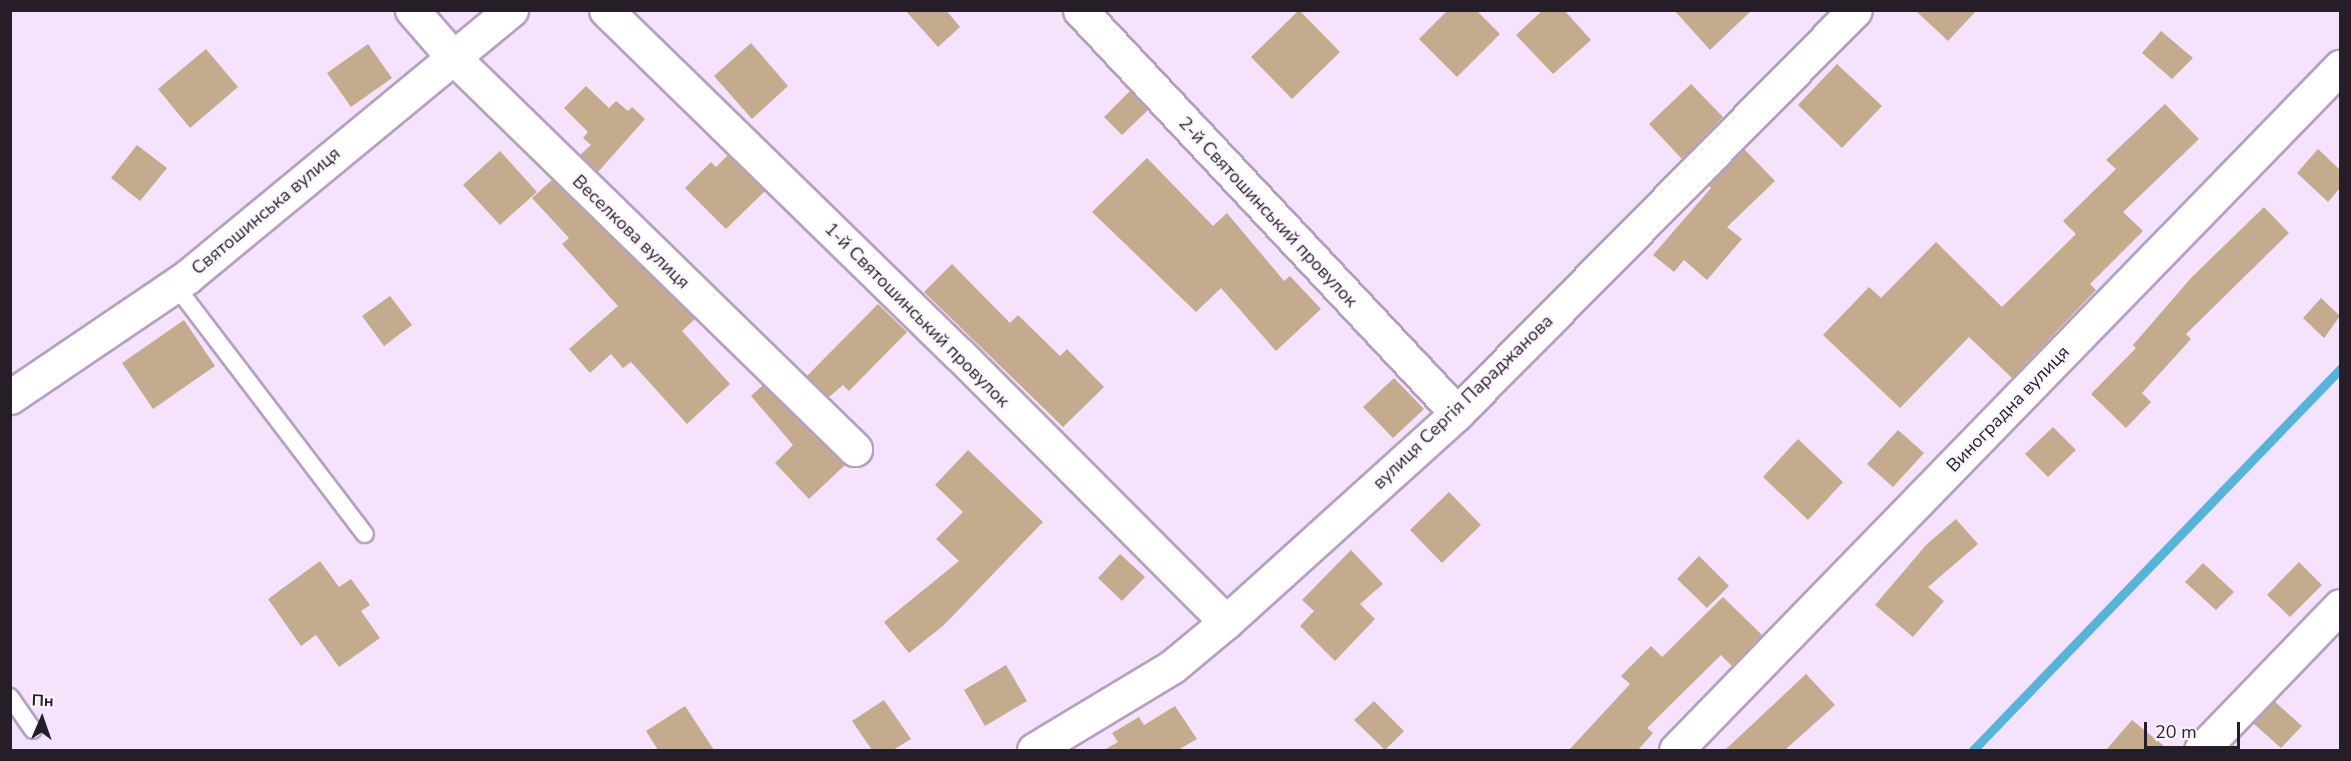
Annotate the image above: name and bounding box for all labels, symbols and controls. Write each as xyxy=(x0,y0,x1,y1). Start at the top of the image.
street label: 2-й Святошинський провулок xyxy=(1174,112,1362,312)
street label: Святошинська вулиця xyxy=(187,143,345,279)
street label: Веселкова вулиця xyxy=(568,171,694,293)
street label: 1-й Святошинський провулок xyxy=(820,218,1014,412)
street label: вулиця Сергія Параджанова xyxy=(1368,310,1558,494)
street label: Виноградна вулиця xyxy=(1942,341,2074,477)
north arrow xyxy=(12,689,72,749)
text: Пн xyxy=(31,690,54,712)
scale bar xyxy=(2147,710,2243,748)
text: 20 m xyxy=(2155,720,2197,744)

